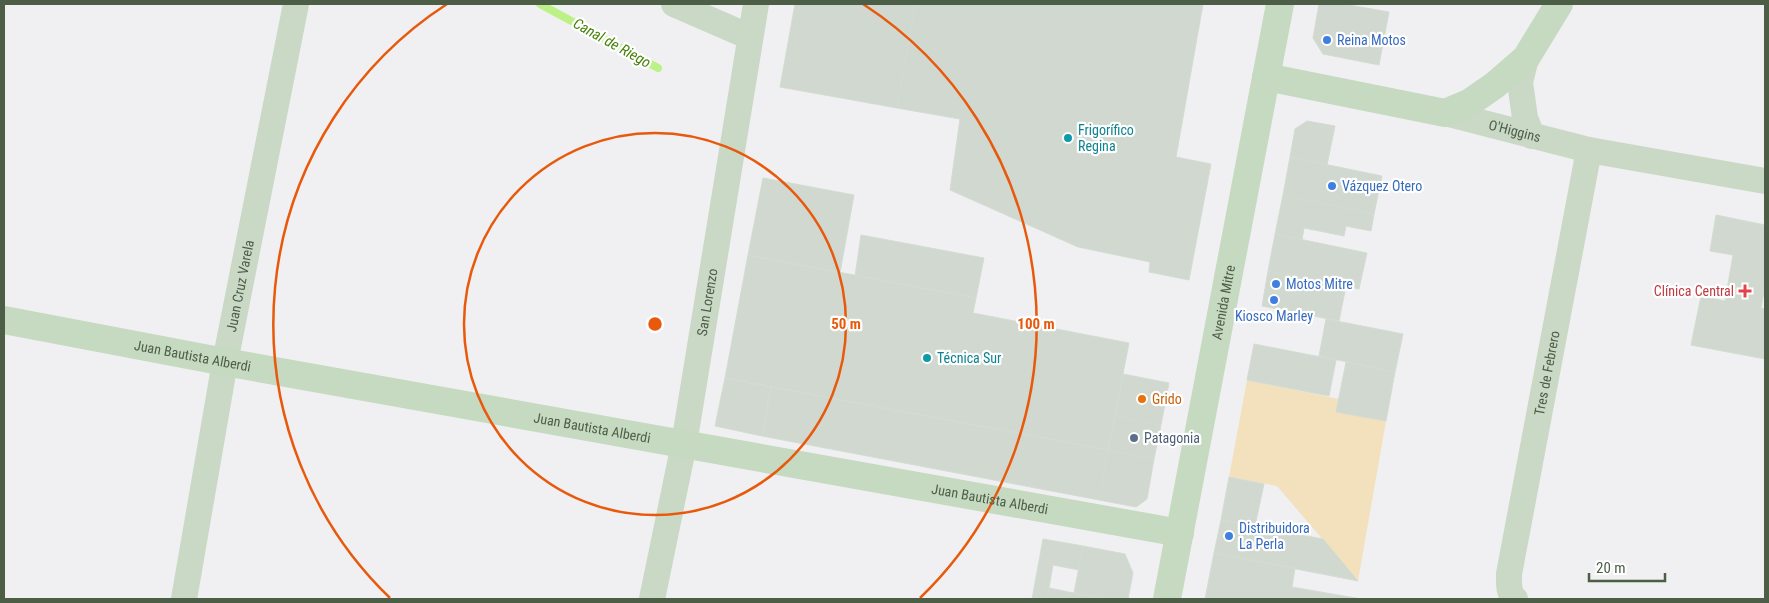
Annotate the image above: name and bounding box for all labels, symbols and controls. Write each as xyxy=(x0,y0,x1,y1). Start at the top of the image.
water label: Canal de Riego xyxy=(570,14,654,72)
place label: Reina Motos xyxy=(1337,32,1406,48)
marker: Reina Motos xyxy=(1321,34,1333,46)
street label: O'Higgins xyxy=(1487,117,1542,145)
place label: Frigorífico Regina xyxy=(1078,122,1134,154)
marker: Frigorífico Regina xyxy=(1062,132,1074,144)
place label: Vázquez Otero xyxy=(1342,178,1422,194)
marker: Vázquez Otero xyxy=(1326,180,1338,192)
street label: Juan Cruz Varela xyxy=(223,239,257,333)
street label: Avenida Mitre xyxy=(1208,263,1238,341)
street label: San Lorenzo xyxy=(694,267,721,337)
place label: Motos Mitre xyxy=(1286,276,1353,292)
marker: Motos Mitre xyxy=(1270,278,1282,290)
place label: Clínica Central xyxy=(1654,283,1734,299)
marker: Clínica Central xyxy=(1738,284,1752,298)
marker: Kiosco Marley xyxy=(1268,294,1280,306)
place label: Kiosco Marley xyxy=(1235,308,1313,324)
centre of rings xyxy=(646,315,664,333)
text: 50 m xyxy=(831,315,861,333)
text: 100 m xyxy=(1017,315,1055,333)
street label: Tres de Febrero xyxy=(1531,329,1563,417)
street label: Juan Bautista Alberdi xyxy=(133,337,252,374)
place label: Técnica Sur xyxy=(937,350,1001,366)
marker: Técnica Sur xyxy=(921,352,933,364)
place label: Grido xyxy=(1152,391,1182,407)
marker: Grido xyxy=(1136,393,1148,405)
street label: Juan Bautista Alberdi xyxy=(533,409,652,446)
place label: Patagonia xyxy=(1144,430,1200,446)
marker: Patagonia xyxy=(1128,432,1140,444)
street label: Juan Bautista Alberdi xyxy=(930,481,1050,517)
place label: Distribuidora La Perla xyxy=(1239,520,1310,552)
marker: Distribuidora La Perla xyxy=(1223,530,1235,542)
scale bar xyxy=(1589,550,1665,582)
text: 20 m xyxy=(1596,559,1626,577)

